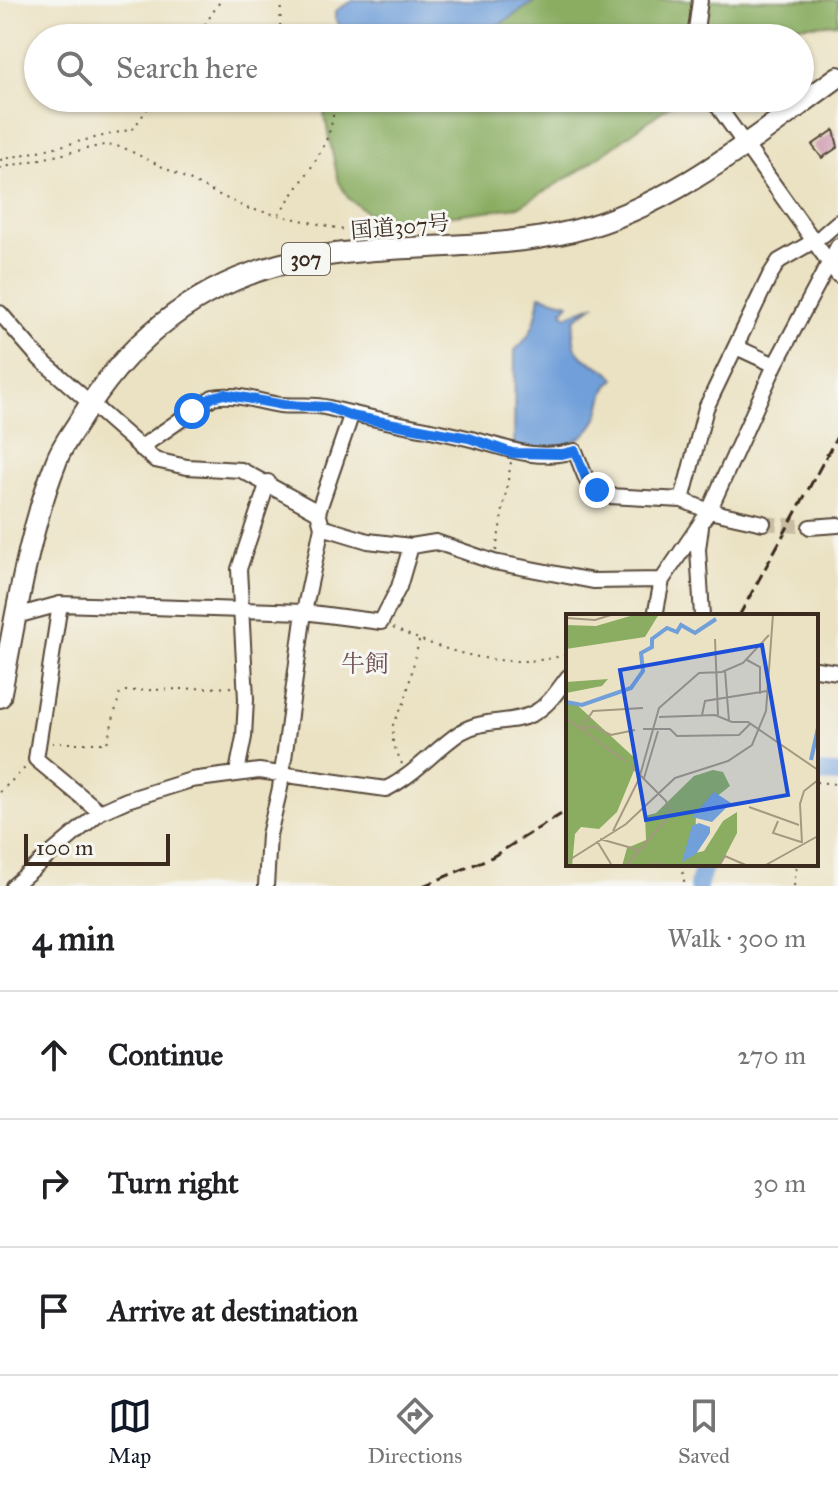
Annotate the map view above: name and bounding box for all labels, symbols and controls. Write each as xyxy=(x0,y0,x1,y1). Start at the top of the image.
search box xyxy=(24,24,814,112)
icon: search xyxy=(52,46,96,90)
text: Search here xyxy=(116,50,258,86)
street label: 国道307号 xyxy=(349,209,451,244)
road number: 307 xyxy=(282,243,330,275)
route start xyxy=(174,393,210,429)
route end xyxy=(579,472,615,508)
inset map xyxy=(566,614,818,866)
district label: 牛飼 xyxy=(341,649,389,679)
scale bar xyxy=(24,830,170,866)
text: 100 m xyxy=(36,834,93,861)
text: 4 min xyxy=(32,918,115,959)
text: Walk · 300 m xyxy=(667,922,806,954)
icon: ahead xyxy=(32,1033,76,1077)
text: Continue xyxy=(108,1037,223,1073)
text: 270 m xyxy=(737,1039,806,1071)
icon: right xyxy=(32,1161,76,1205)
text: Turn right xyxy=(108,1165,239,1201)
text: 30 m xyxy=(753,1167,806,1199)
icon: arrive xyxy=(32,1289,76,1333)
text: Arrive at destination xyxy=(108,1293,358,1329)
tab: Map xyxy=(108,1394,152,1469)
tab: Directions xyxy=(367,1394,462,1469)
tab: Saved xyxy=(678,1394,730,1469)

